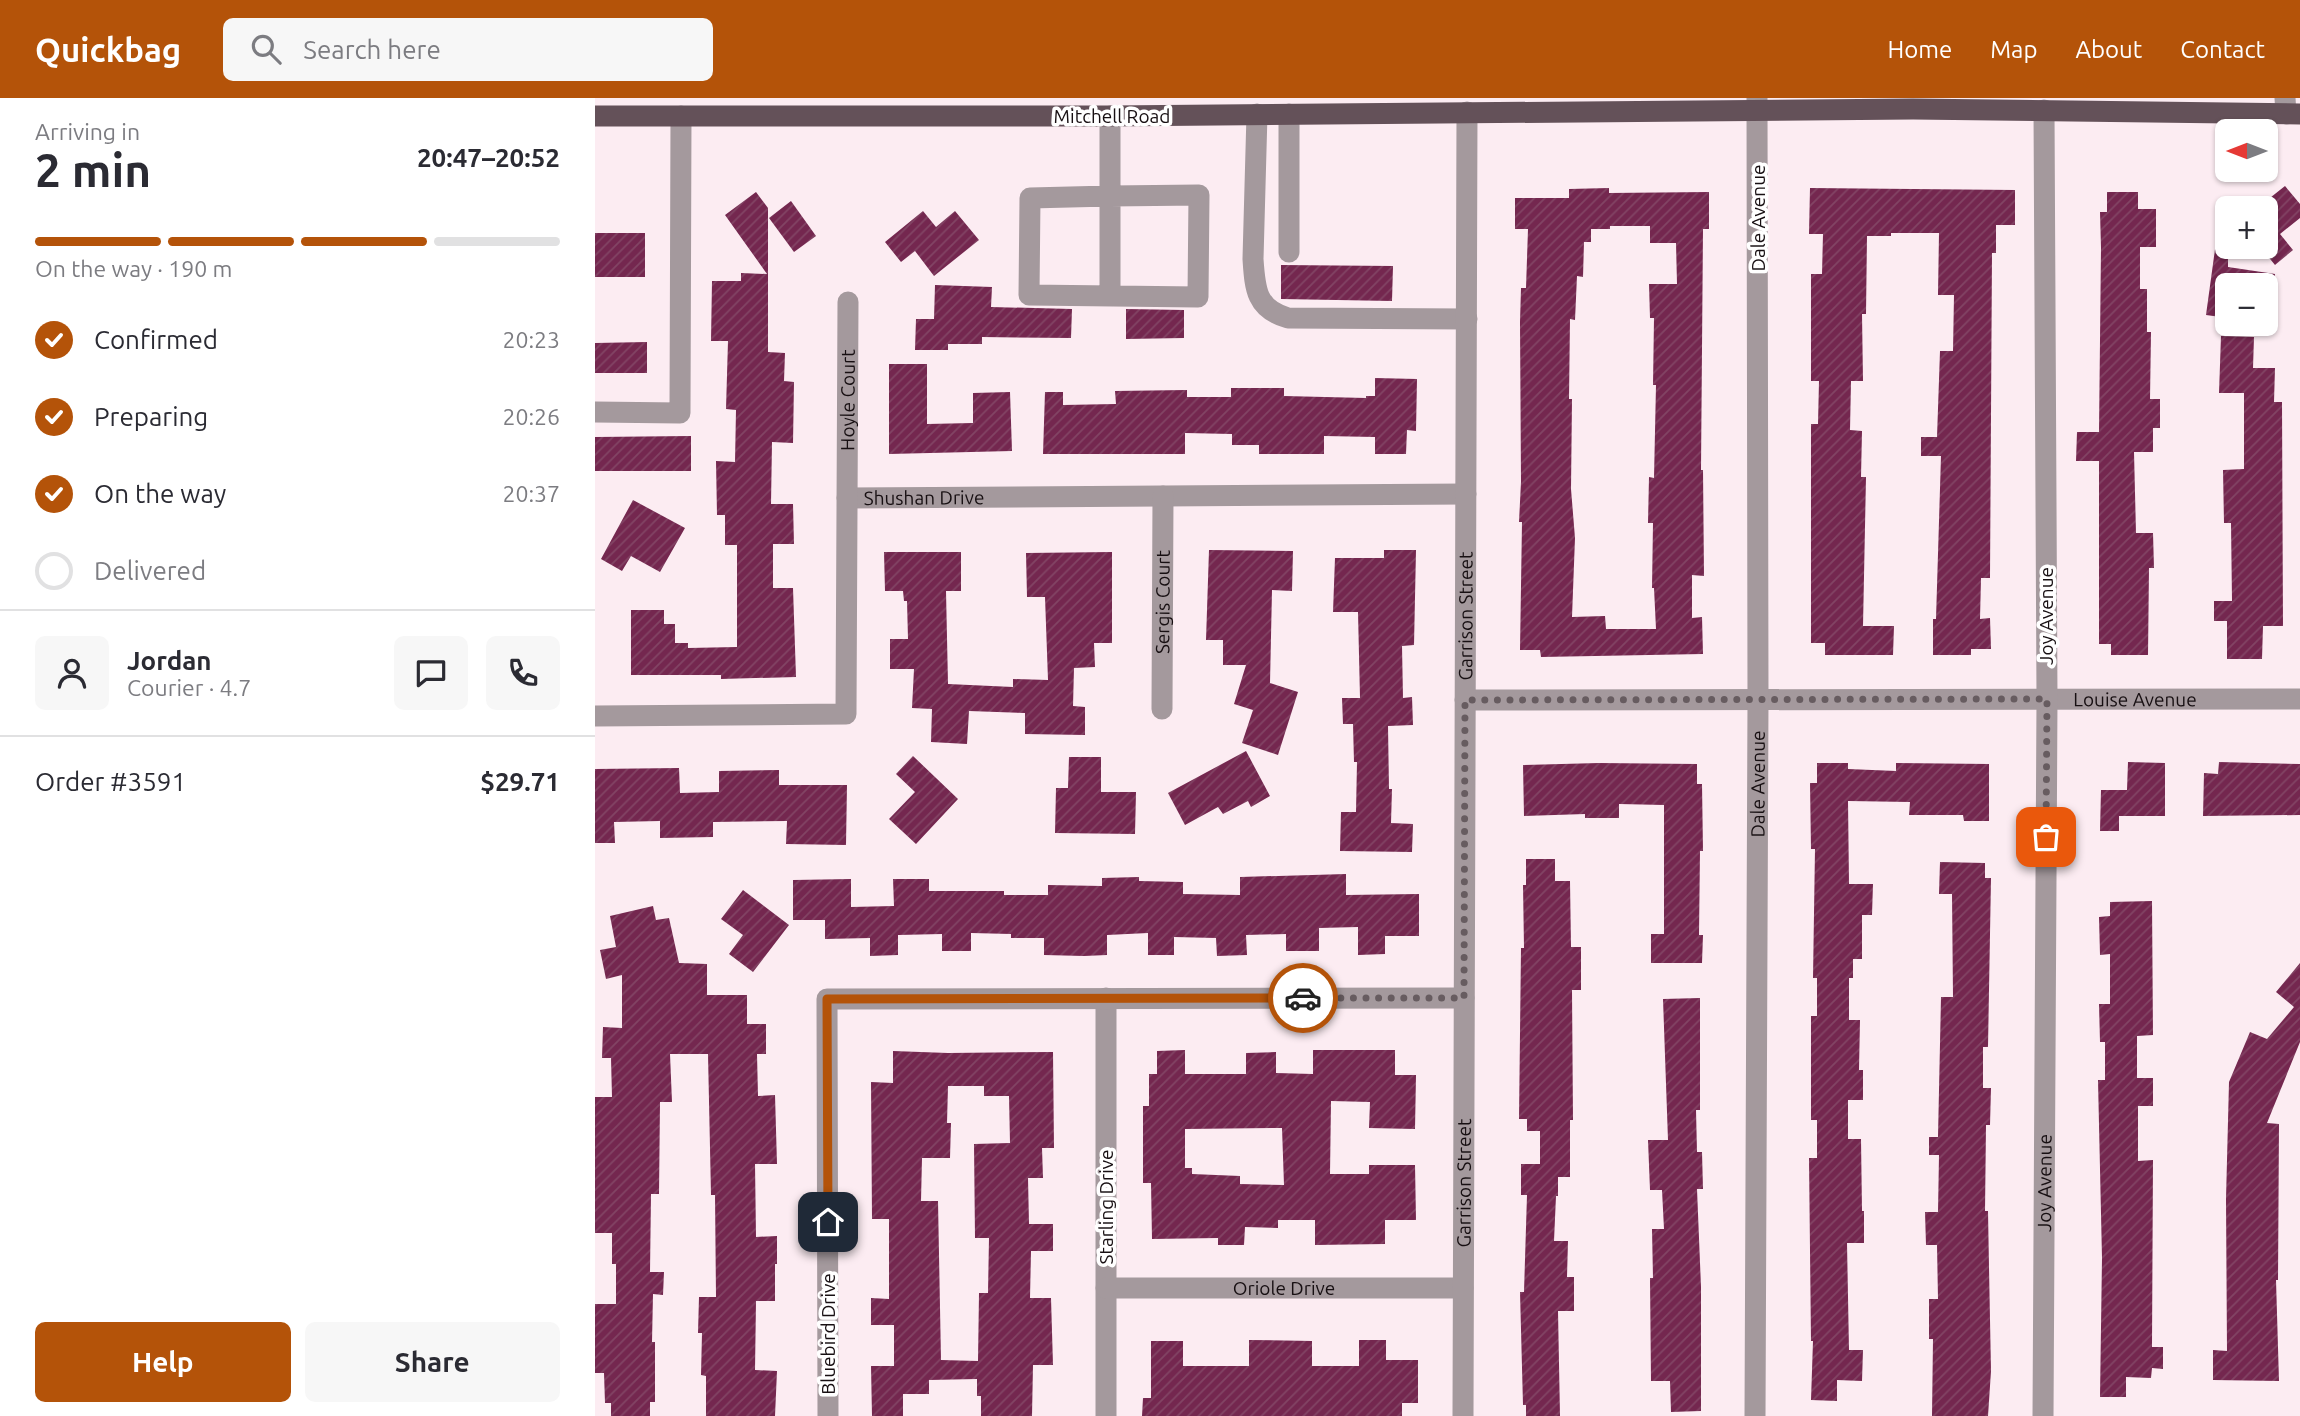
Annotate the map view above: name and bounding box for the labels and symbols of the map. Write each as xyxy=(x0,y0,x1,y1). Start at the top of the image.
street label: Mitchell Road xyxy=(1054,105,1170,127)
north arrow xyxy=(2215,119,2279,182)
street label: Dale Avenue xyxy=(1747,164,1769,272)
street label: Hoyle Court xyxy=(836,349,859,451)
street label: Shushan Drive xyxy=(864,486,984,509)
street label: Sergis Court xyxy=(1151,549,1174,654)
street label: Garrison Street xyxy=(1454,551,1477,681)
street label: Joy Avenue xyxy=(2035,567,2057,665)
street label: Louise Avenue xyxy=(2073,688,2197,710)
street label: Dale Avenue xyxy=(1746,730,1769,838)
pin xyxy=(2016,807,2076,867)
courier xyxy=(1268,963,1338,1033)
street label: Garrison Street xyxy=(1453,1118,1475,1248)
street label: Joy Avenue xyxy=(2033,1134,2056,1232)
street label: Starling Drive xyxy=(1095,1150,1117,1265)
pin xyxy=(798,1192,858,1252)
street label: Bluebird Drive xyxy=(817,1273,839,1395)
street label: Oriole Drive xyxy=(1233,1277,1335,1299)

